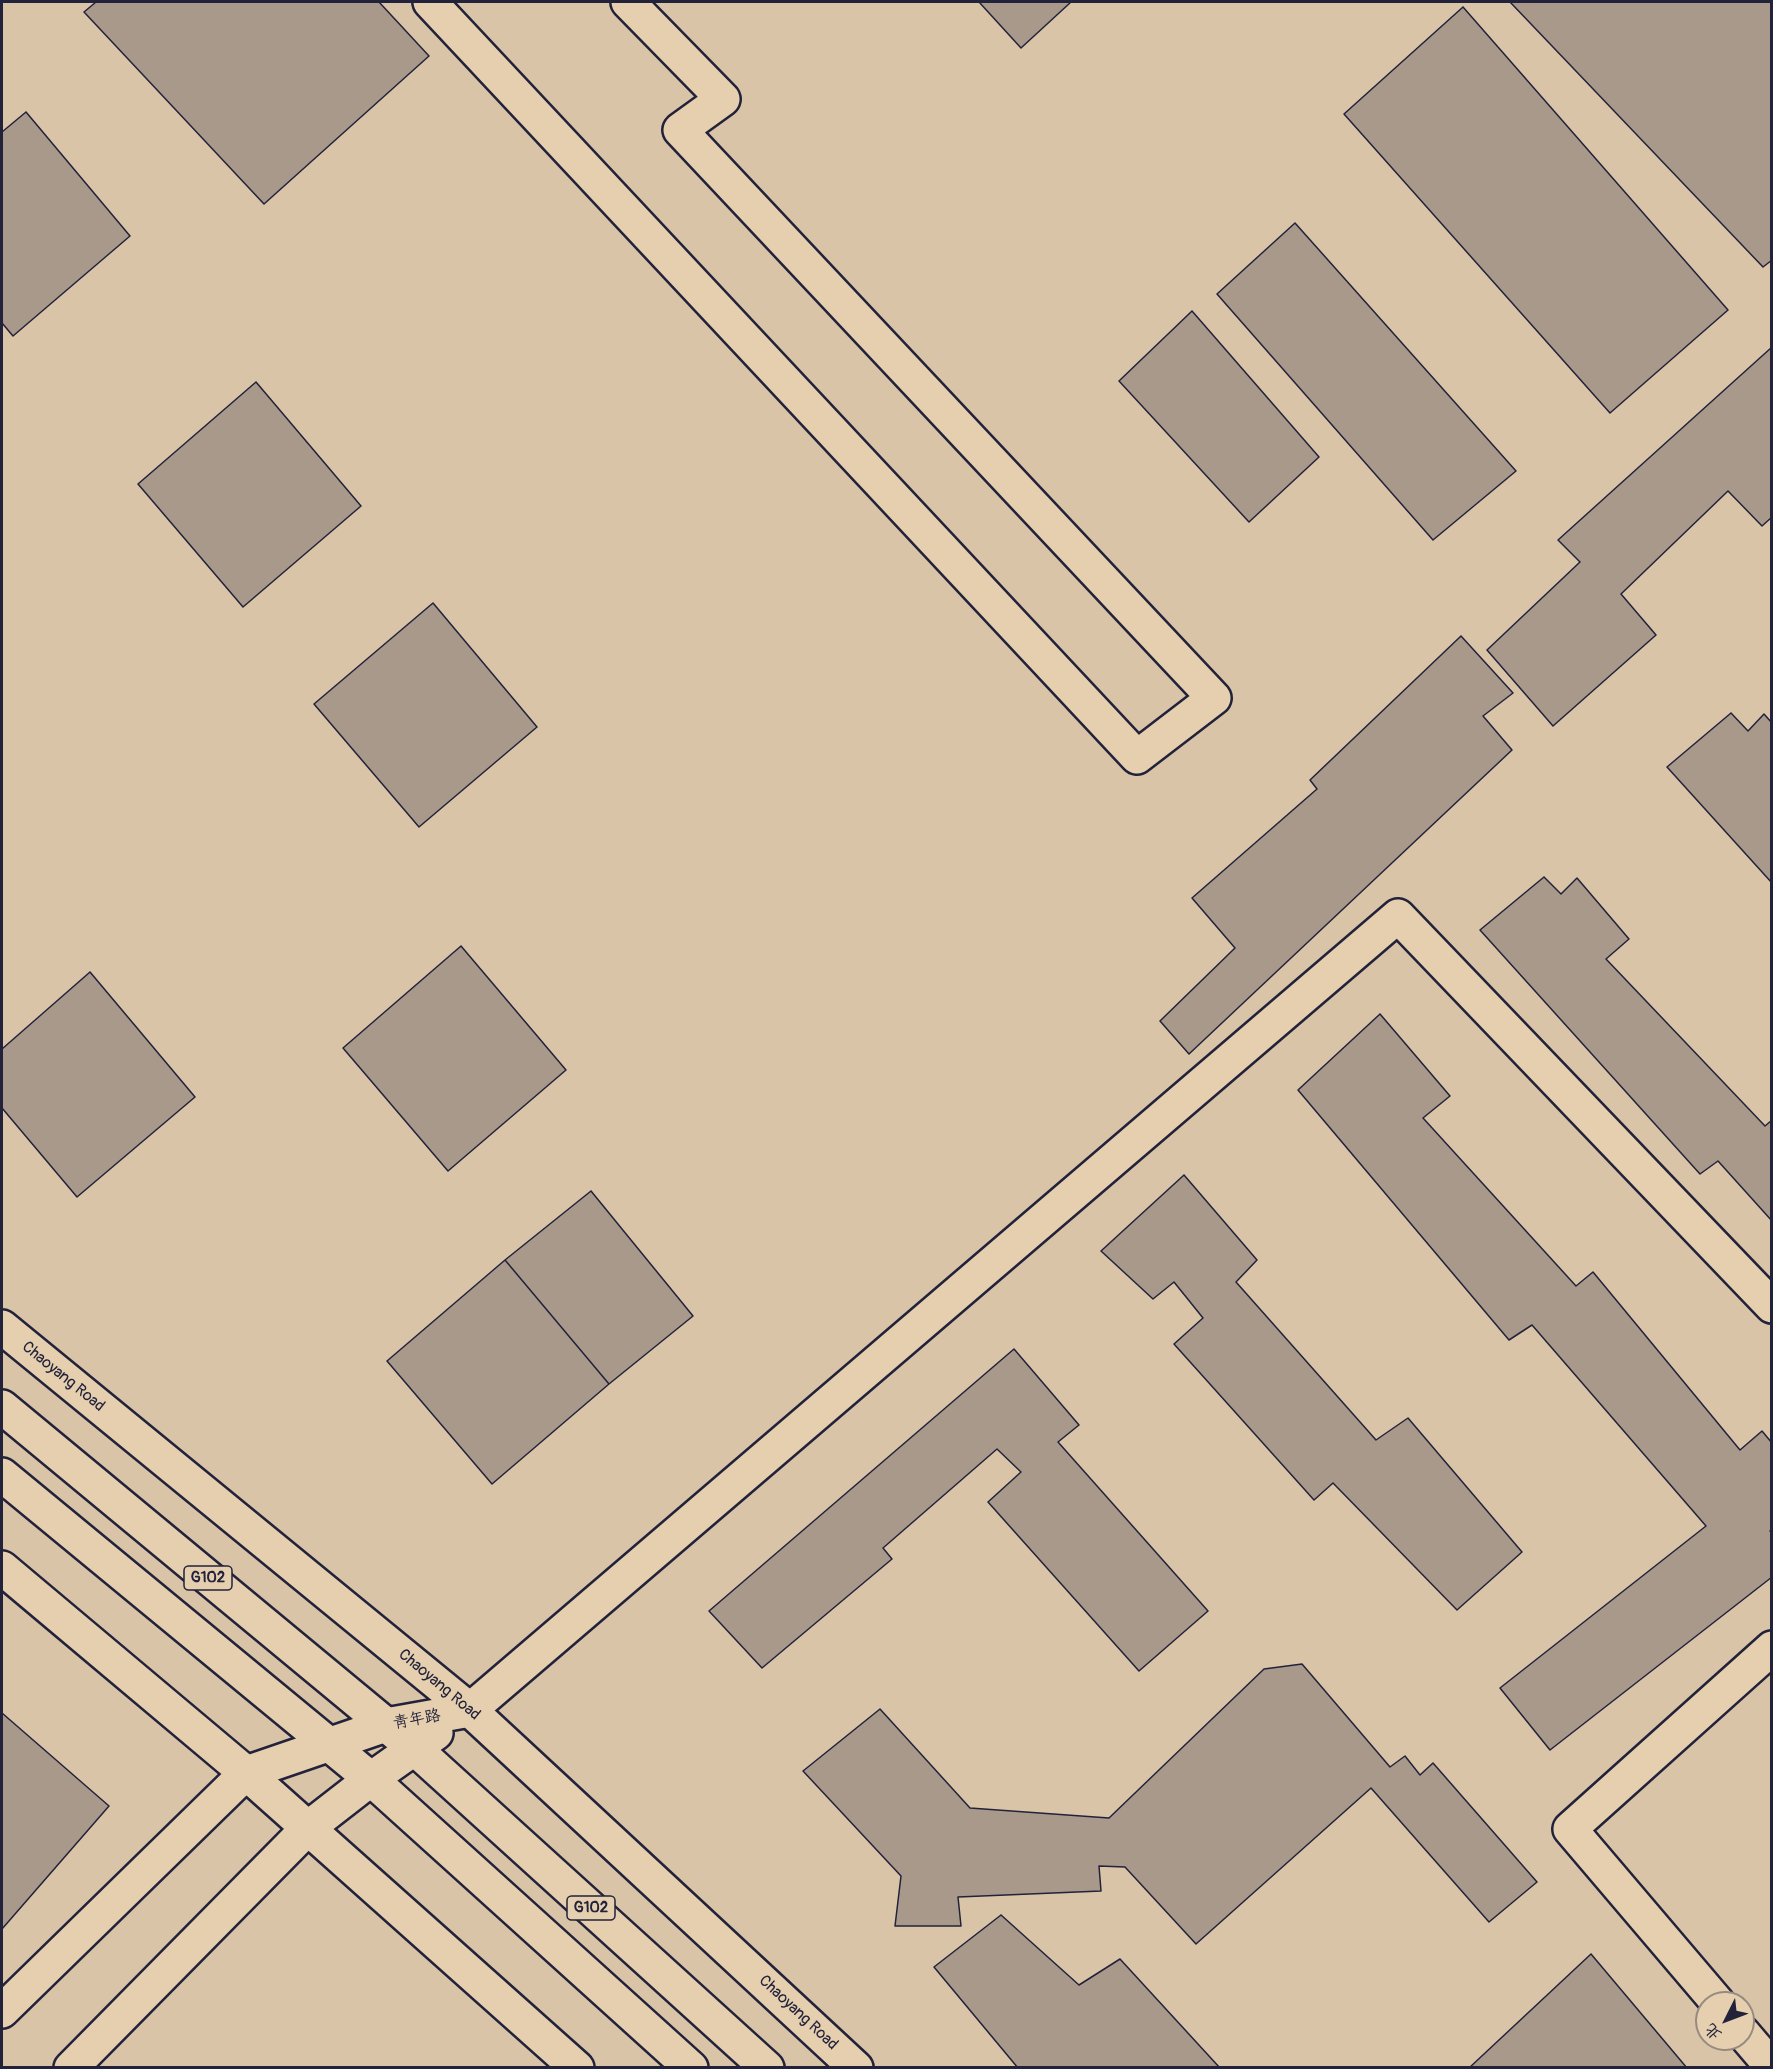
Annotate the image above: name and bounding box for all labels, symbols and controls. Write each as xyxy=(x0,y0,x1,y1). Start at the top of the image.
street label: Chaoyang Road xyxy=(18,1338,108,1416)
road number: G102 xyxy=(184,1566,232,1590)
street label: Chaoyang Road xyxy=(394,1645,484,1725)
street label: 青年路 xyxy=(392,1706,442,1734)
road number: G102 xyxy=(567,1896,615,1920)
street label: Chaoyang Road xyxy=(755,1972,841,2054)
north arrow xyxy=(1695,1991,1755,2051)
text: 北 xyxy=(1700,2019,1726,2044)

